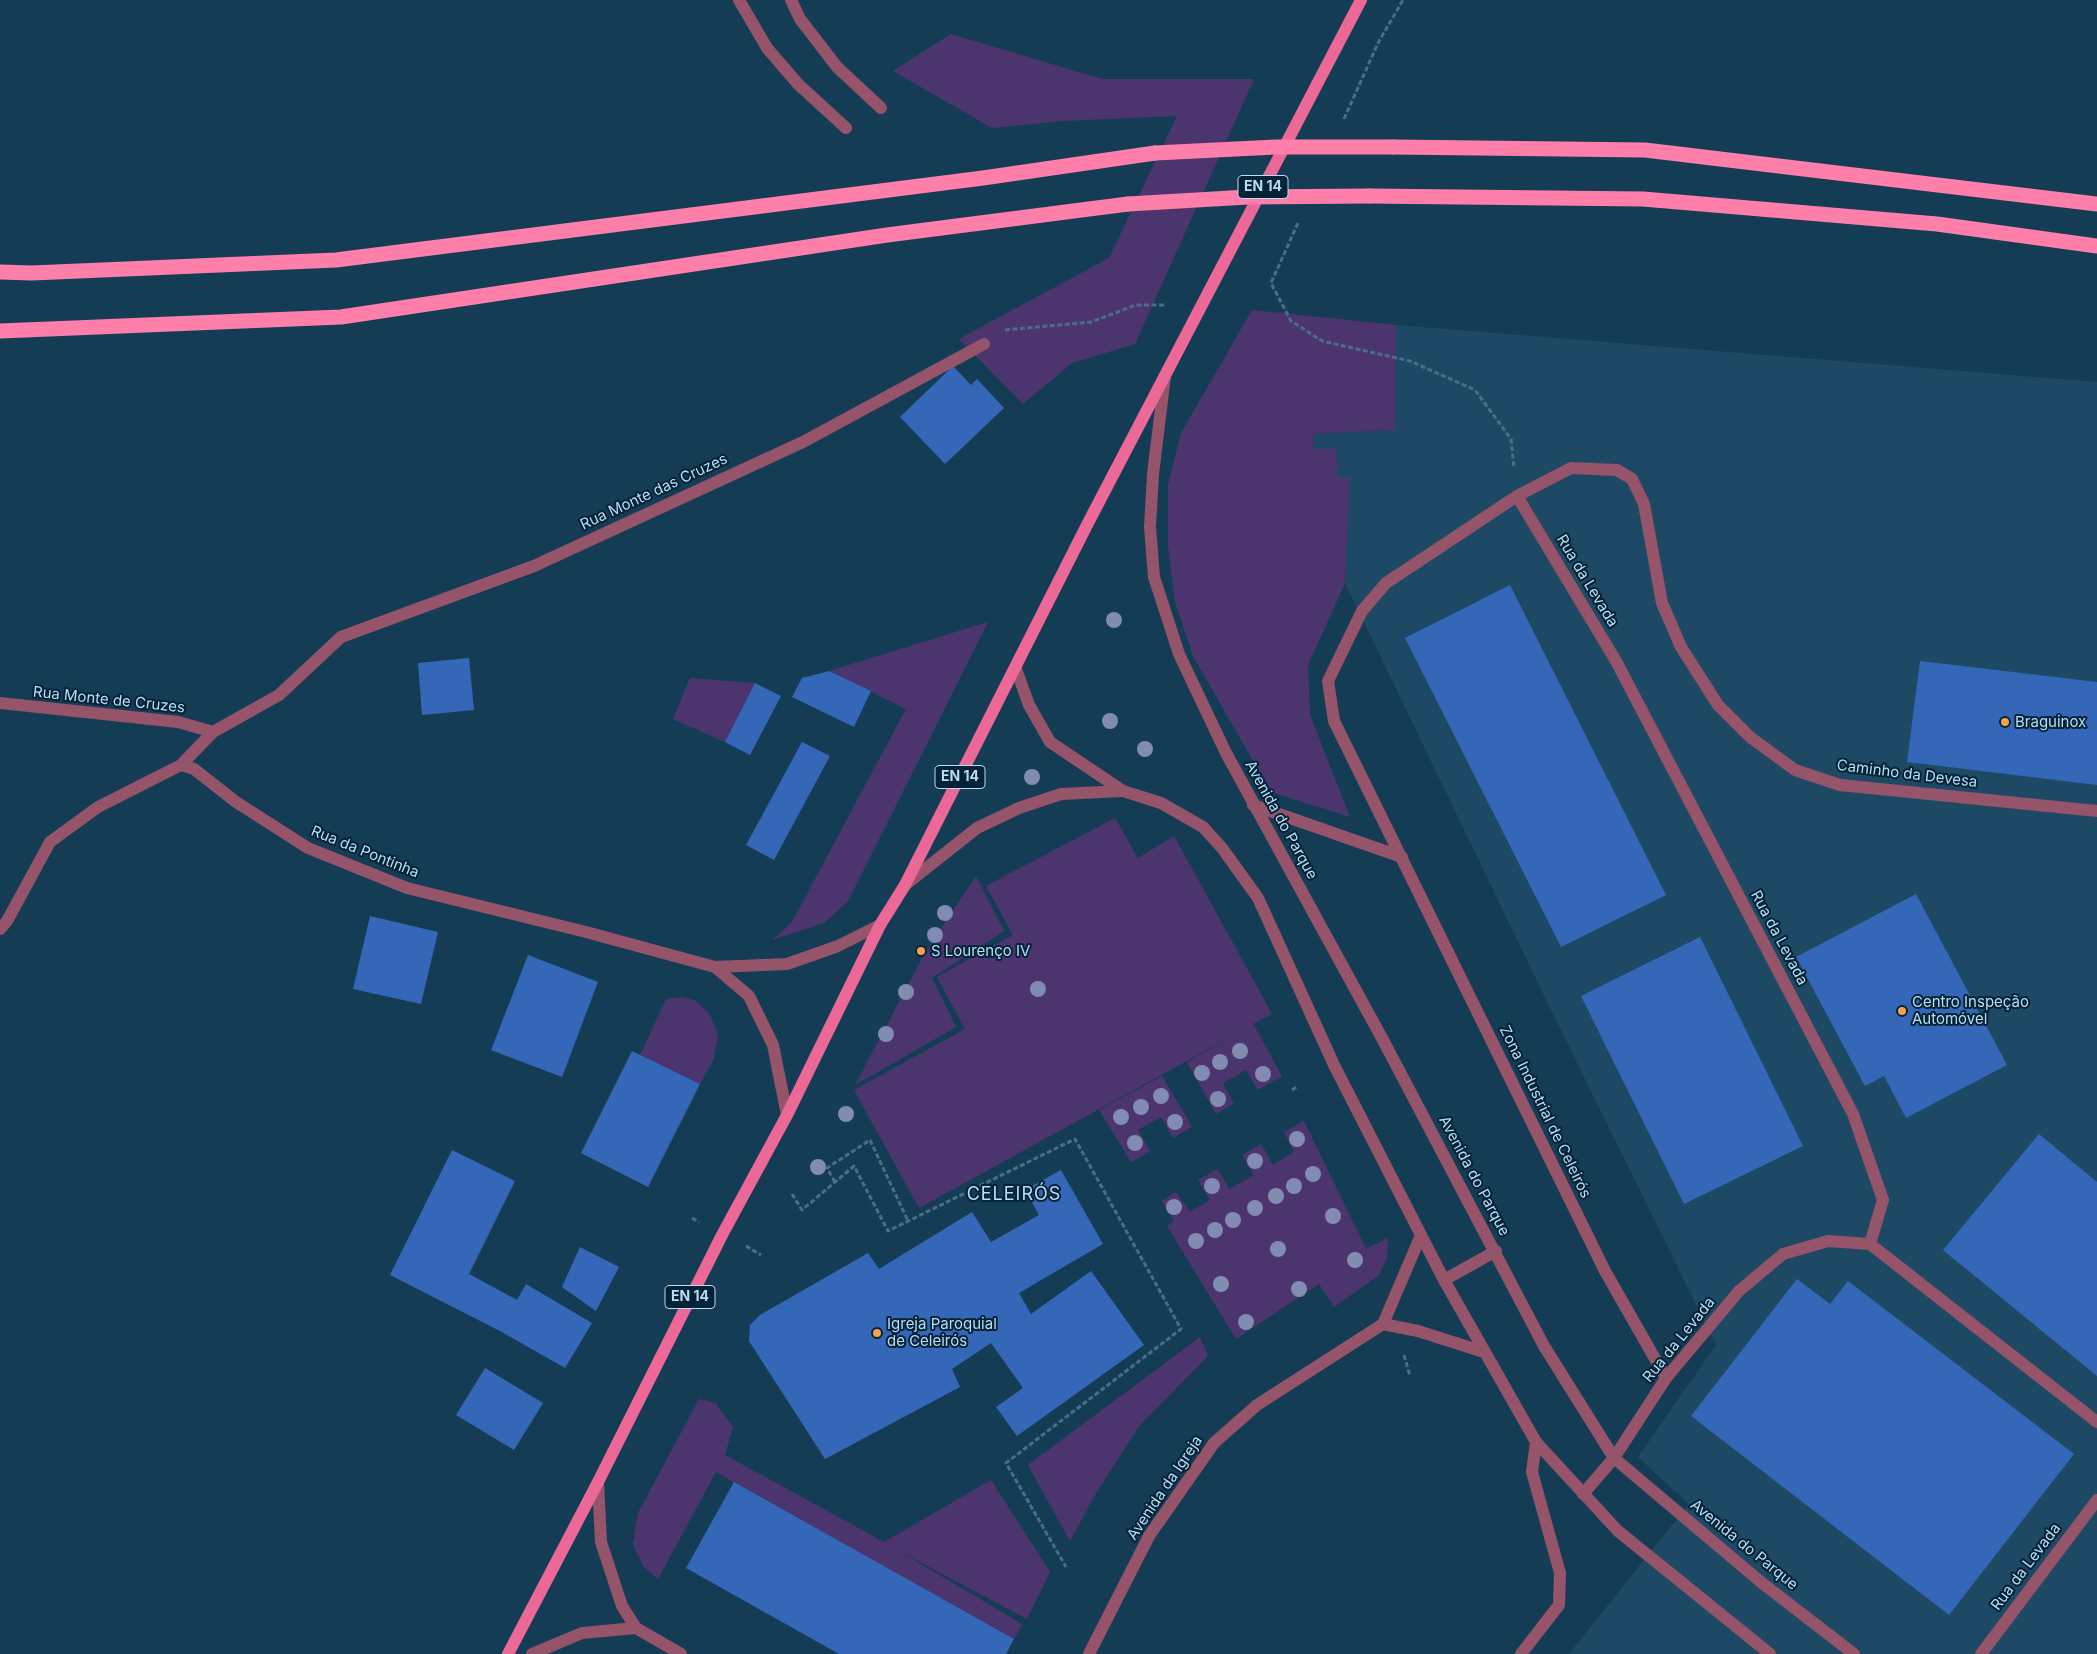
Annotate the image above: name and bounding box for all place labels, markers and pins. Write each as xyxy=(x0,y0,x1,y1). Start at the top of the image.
place label: Braguinox xyxy=(2015,713,2086,731)
marker: Braguinox xyxy=(1999,716,2011,728)
place label: S Lourenço IV xyxy=(931,942,1030,960)
marker: S Lourenço IV xyxy=(915,945,927,957)
place label: Centro Inspeção Automóvel xyxy=(1912,993,2029,1028)
marker: Centro Inspeção Automóvel xyxy=(1896,1005,1908,1017)
place label: Igreja Paroquial de Celeirós xyxy=(887,1315,997,1350)
marker: Igreja Paroquial de Celeirós xyxy=(871,1327,883,1339)

